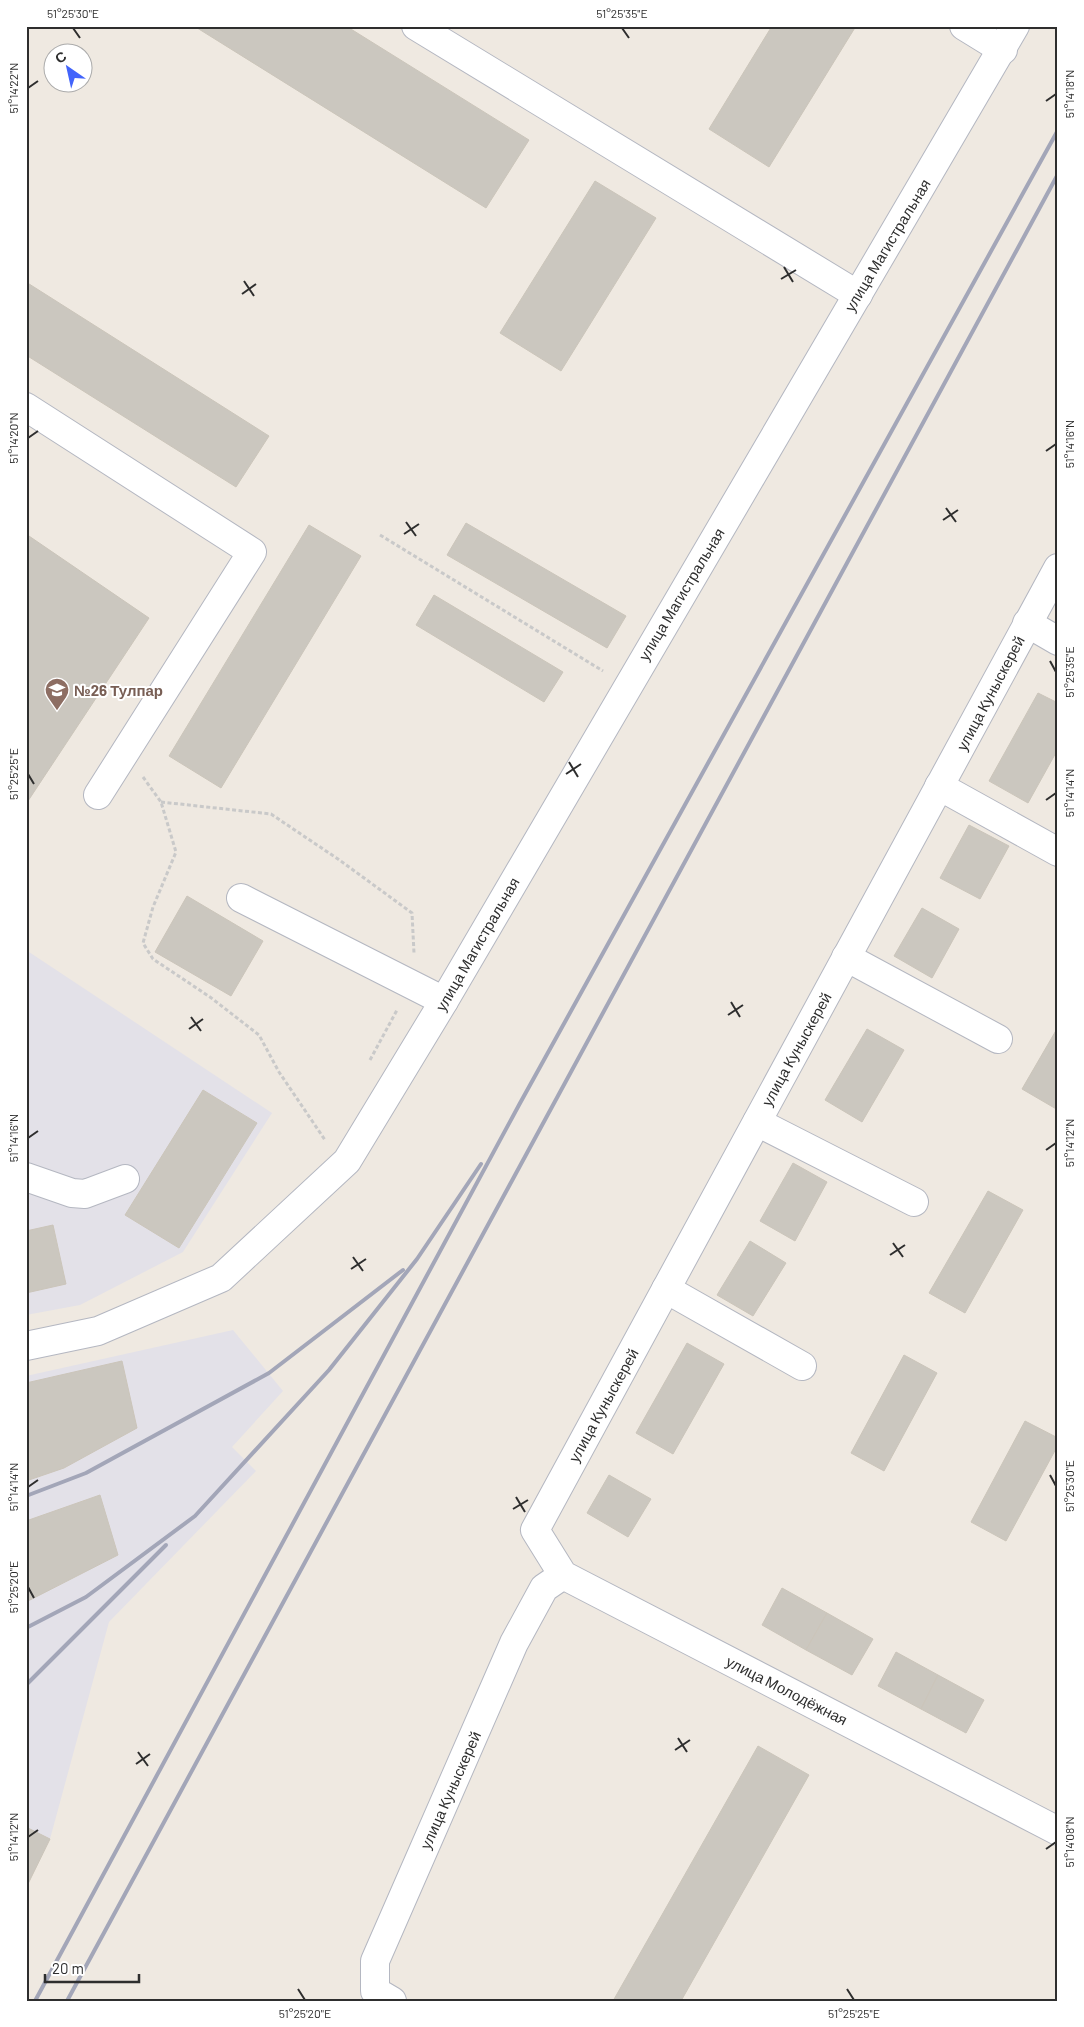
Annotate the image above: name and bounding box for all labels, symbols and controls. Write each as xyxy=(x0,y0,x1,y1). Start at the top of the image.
text: 51°25'30"E xyxy=(47,6,99,20)
text: 51°25'35"E xyxy=(596,6,648,20)
north arrow xyxy=(42,42,92,92)
text: С xyxy=(52,47,69,67)
text: 51°14'22"N xyxy=(6,63,20,113)
text: 51°14'18"N xyxy=(1062,70,1076,118)
street label: улица Магистральная xyxy=(840,175,934,315)
text: 51°14'20"N xyxy=(6,412,20,464)
text: 51°14'16"N xyxy=(1062,420,1076,468)
street label: улица Магистральная xyxy=(634,524,728,664)
street label: улица Куныскерей xyxy=(952,633,1028,753)
text: 51°25'35"E xyxy=(1062,646,1076,698)
school or university icon: №26 Тулпар xyxy=(44,677,70,711)
place label: №26 Тулпар xyxy=(74,681,163,699)
text: 51°25'25"E xyxy=(6,748,20,800)
text: 51°14'14"N xyxy=(1062,769,1076,817)
street label: улица Магистральная xyxy=(431,874,523,1014)
street label: улица Куныскерей xyxy=(757,989,835,1109)
text: 51°14'16"N xyxy=(6,1114,20,1162)
text: 51°14'12"N xyxy=(1062,1119,1076,1167)
street label: улица Куныскерей xyxy=(564,1345,642,1465)
text: 51°25'30"E xyxy=(1062,1460,1076,1512)
text: 51°14'14"N xyxy=(6,1463,20,1511)
text: 51°25'20"E xyxy=(6,1561,20,1613)
street label: улица Молодёжная xyxy=(723,1652,851,1728)
street label: улица Куныскерей xyxy=(416,1728,484,1852)
text: 51°14'12"N xyxy=(6,1813,20,1861)
text: 51°14'08"N xyxy=(1062,1816,1076,1868)
scale bar xyxy=(45,1952,139,1984)
text: 20 m xyxy=(52,1959,84,1977)
text: 51°25'20"E xyxy=(279,2006,331,2020)
text: 51°25'25"E xyxy=(828,2006,880,2020)

